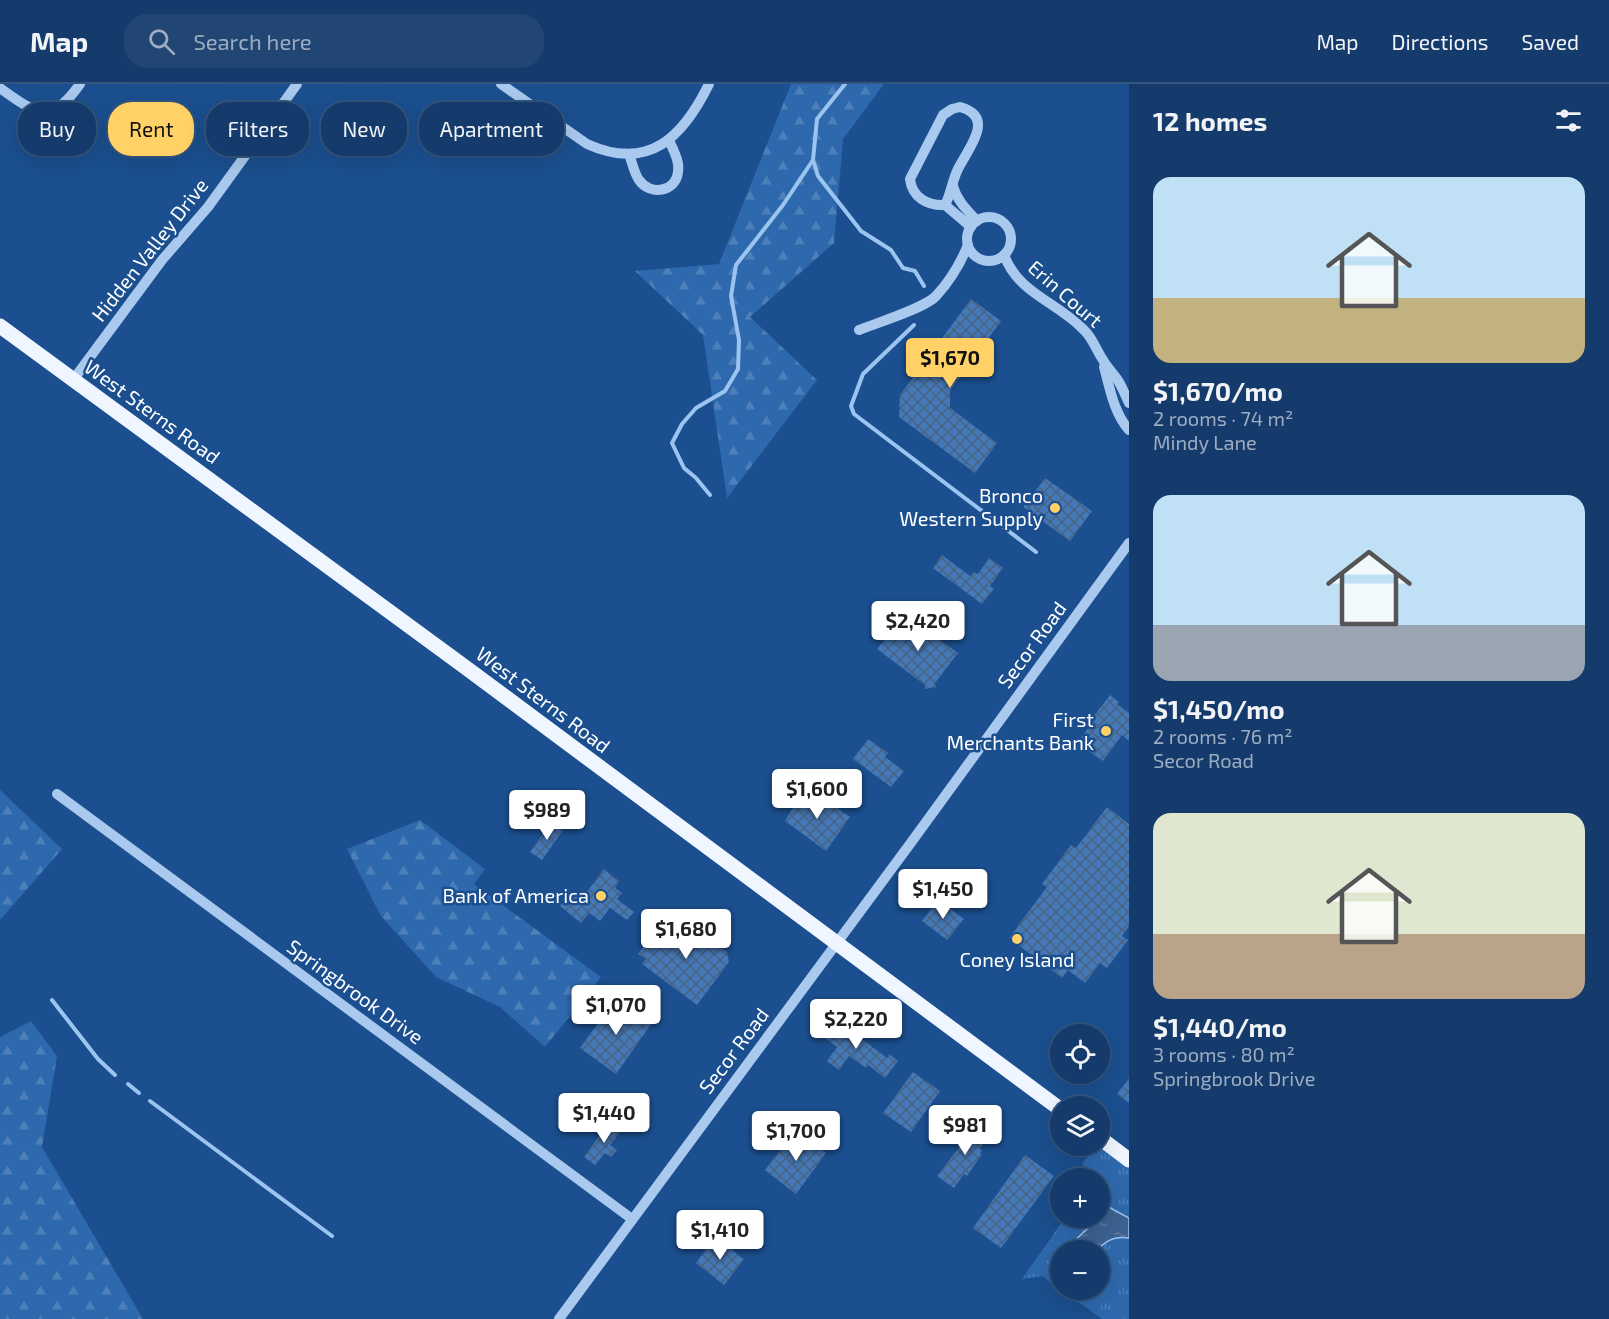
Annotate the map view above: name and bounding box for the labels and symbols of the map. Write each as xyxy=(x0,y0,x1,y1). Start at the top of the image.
street label: Hidden Valley Drive xyxy=(86,173,212,326)
street label: Erin Court xyxy=(1024,255,1108,332)
pin: $1,670 xyxy=(901,338,999,389)
street label: West Sterns Road xyxy=(80,354,225,468)
place label: Bronco Western Supply xyxy=(899,483,1043,530)
marker: Bronco Western Supply xyxy=(1048,501,1062,515)
street label: Secor Road xyxy=(992,596,1071,692)
pin: $2,420 xyxy=(869,601,967,652)
street label: West Sterns Road xyxy=(472,641,615,757)
place label: First Merchants Bank xyxy=(947,707,1094,754)
marker: First Merchants Bank xyxy=(1099,724,1113,738)
pin: $1,600 xyxy=(768,769,866,820)
pin: $989 xyxy=(511,790,583,841)
pin: $1,450 xyxy=(894,869,992,920)
place label: Bank of America xyxy=(443,883,589,907)
marker: Bank of America xyxy=(594,889,608,903)
pin: $1,680 xyxy=(637,909,735,960)
marker: Coney Island xyxy=(1010,932,1024,946)
street label: Springbrook Drive xyxy=(283,934,428,1049)
place label: Coney Island xyxy=(959,947,1075,971)
pin: $1,070 xyxy=(567,985,665,1036)
pin: $2,220 xyxy=(807,999,905,1050)
street label: Secor Road xyxy=(693,1003,773,1098)
pin: $1,440 xyxy=(555,1093,653,1144)
pin: $981 xyxy=(929,1105,1001,1156)
pin: $1,700 xyxy=(747,1111,845,1162)
pin: $1,410 xyxy=(671,1210,769,1261)

